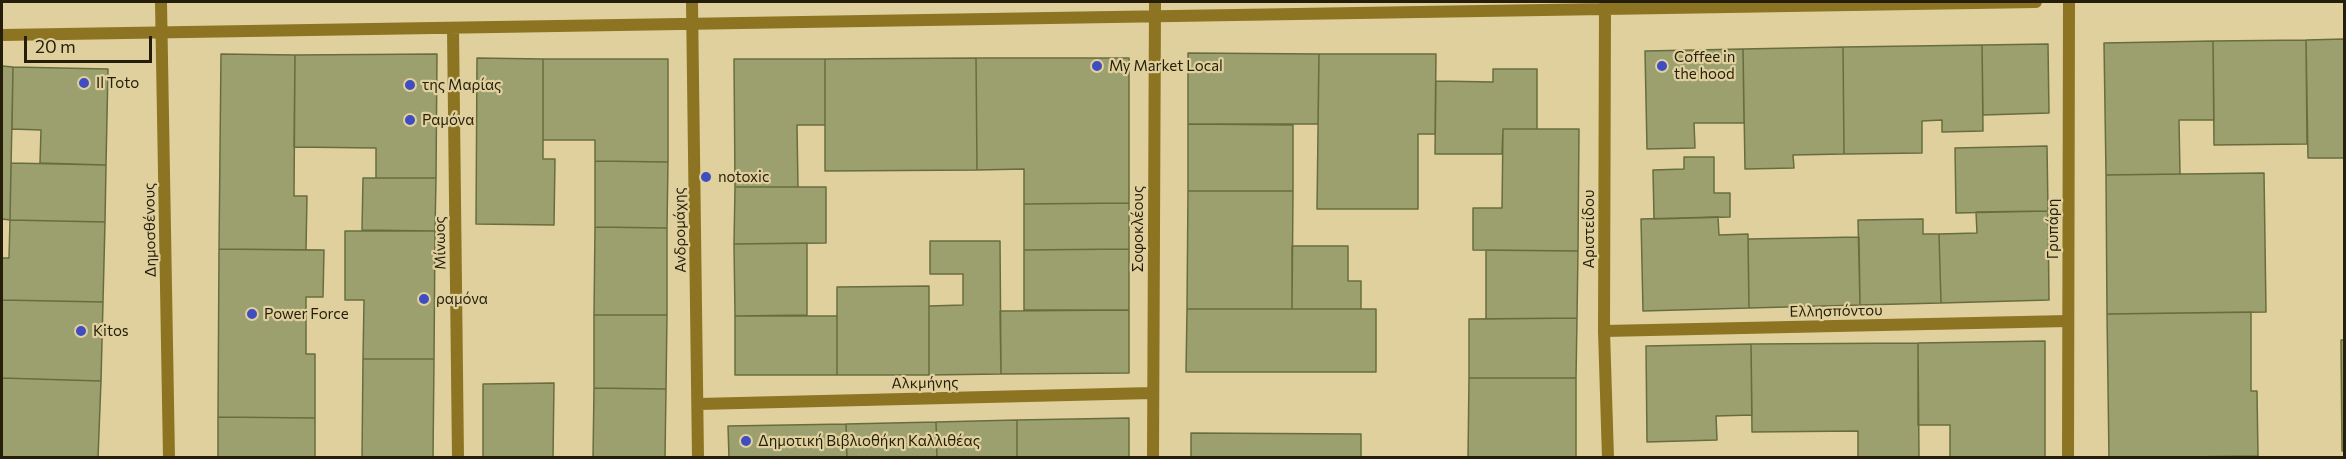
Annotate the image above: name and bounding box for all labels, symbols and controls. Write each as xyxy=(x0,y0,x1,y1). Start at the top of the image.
scale bar xyxy=(27,24,154,62)
text: 20 m xyxy=(35,35,76,57)
place label: Coffee in the hood xyxy=(1674,48,1735,83)
place label: My Market Local xyxy=(1109,57,1223,75)
marker: My Market Local xyxy=(1090,59,1104,73)
marker: Coffee in the hood xyxy=(1655,59,1669,73)
place label: Il Toto xyxy=(96,74,139,92)
marker: Il Toto xyxy=(77,76,91,90)
place label: της Μαρίας xyxy=(422,76,502,94)
marker: της Μαρίας xyxy=(403,78,417,92)
place label: Ραμόνα xyxy=(422,111,474,129)
marker: Ραμόνα xyxy=(403,113,417,127)
place label: notoxic xyxy=(718,168,769,186)
marker: notoxic xyxy=(699,170,713,184)
street label: Δημοσθένους xyxy=(140,182,160,278)
street label: Σοφοκλέους xyxy=(1129,186,1147,272)
street label: Ανδρομάχης xyxy=(670,187,690,273)
street label: Αριστείδου xyxy=(1580,190,1598,268)
street label: Γρυπάρη xyxy=(2044,199,2062,259)
street label: Μίνωος xyxy=(431,216,449,270)
place label: ραμόνα xyxy=(436,290,488,308)
marker: ραμόνα xyxy=(417,292,431,306)
street label: Ελλησπόντου xyxy=(1789,301,1883,321)
place label: Power Force xyxy=(264,305,349,323)
marker: Power Force xyxy=(245,307,259,321)
place label: Kitos xyxy=(93,322,129,340)
marker: Kitos xyxy=(74,324,88,338)
street label: Αλκμήνης xyxy=(891,373,959,393)
place label: Δημοτική Βιβλιοθήκη Καλλιθέας xyxy=(758,432,980,450)
marker: Δημοτική Βιβλιοθήκη Καλλιθέας xyxy=(739,434,753,448)

